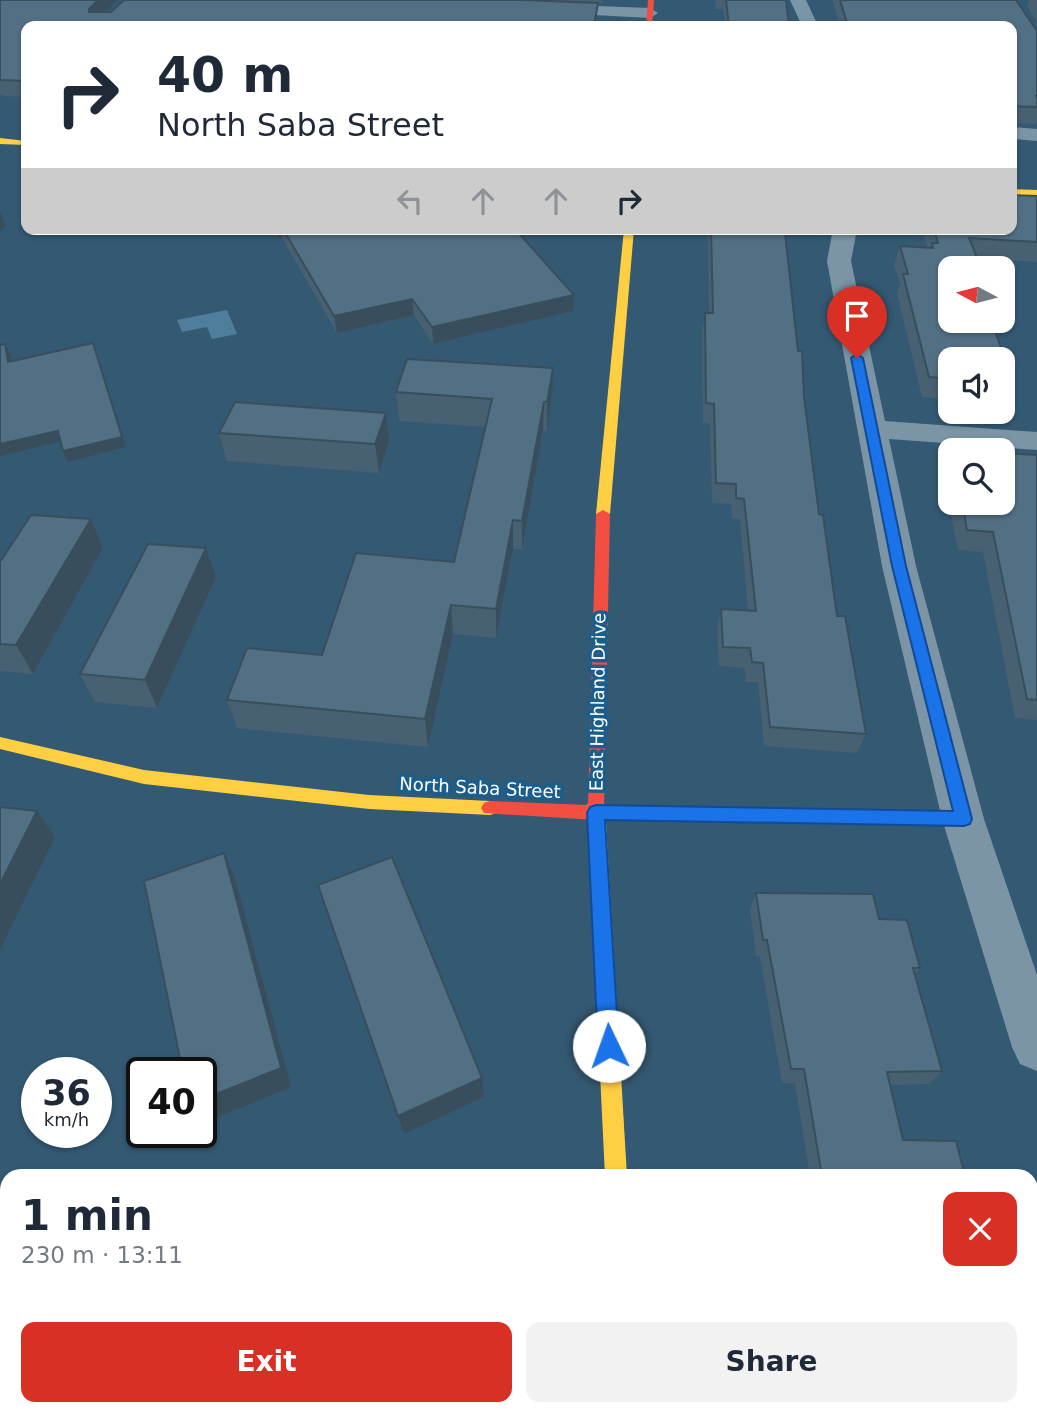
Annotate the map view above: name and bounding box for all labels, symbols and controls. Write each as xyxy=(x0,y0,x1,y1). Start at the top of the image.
text: 40 m xyxy=(157,47,293,104)
icon: right xyxy=(42,49,133,140)
text: North Saba Street xyxy=(157,106,444,144)
icon: left xyxy=(391,182,429,220)
icon: ahead xyxy=(464,182,502,220)
icon: ahead xyxy=(537,182,575,220)
icon: right xyxy=(610,182,648,220)
north arrow xyxy=(938,256,1015,332)
map controls xyxy=(938,256,1015,515)
pin xyxy=(827,286,887,358)
icon: arrive xyxy=(838,297,876,335)
button: sound xyxy=(938,347,1015,424)
button: search xyxy=(938,438,1015,515)
street label: East Highland Drive xyxy=(585,613,610,791)
street label: North Saba Street xyxy=(399,773,561,802)
position arrow xyxy=(572,1009,646,1083)
speed limit sign: 40 xyxy=(126,1057,217,1148)
text: 36 xyxy=(42,1073,91,1113)
text: km/h xyxy=(44,1109,89,1130)
text: 1 min xyxy=(21,1191,153,1240)
button: close xyxy=(943,1192,1017,1266)
text: 230 m · 13:11 xyxy=(21,1242,183,1268)
button: Exit xyxy=(21,1322,512,1402)
button: Share xyxy=(526,1322,1017,1402)

